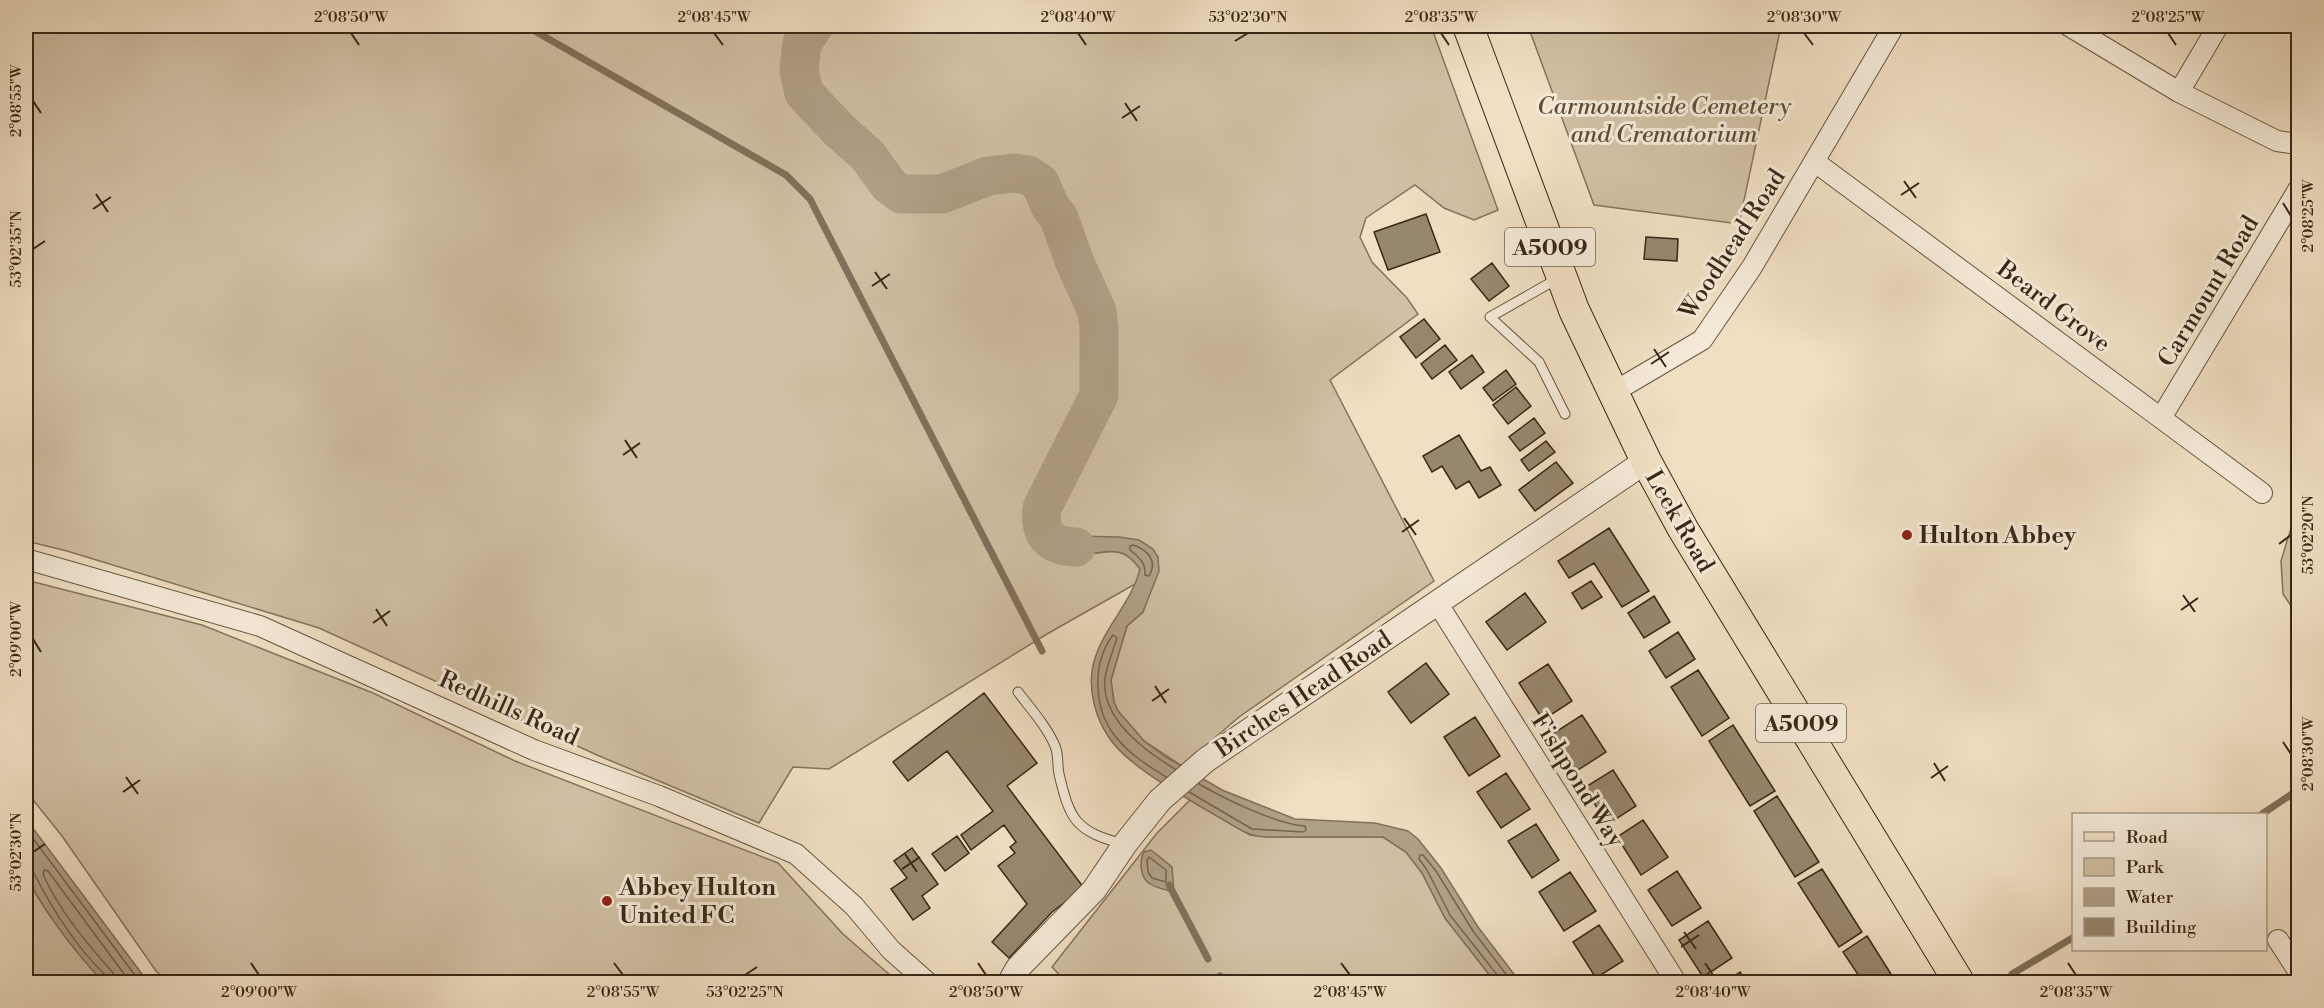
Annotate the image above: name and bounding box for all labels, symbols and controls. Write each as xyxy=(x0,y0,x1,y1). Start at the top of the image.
text: 2°08'50"W xyxy=(314,8,389,27)
text: 2°08'45"W xyxy=(677,8,751,27)
text: 2°08'40"W xyxy=(1041,8,1116,27)
text: 53°02'30"N xyxy=(1209,8,1287,27)
text: 2°08'35"W xyxy=(1405,8,1478,27)
text: 2°08'30"W xyxy=(1767,8,1842,27)
text: 2°08'25"W xyxy=(2132,8,2205,27)
text: 2°08'55"W xyxy=(7,64,26,137)
park label: Carmountside Cemetery and Crematorium xyxy=(1537,92,1791,150)
street label: Woodhead Road xyxy=(1672,163,1793,326)
text: 2°08'25"W xyxy=(2299,179,2318,252)
text: 53°02'35"N xyxy=(7,210,26,288)
street label: Carmount Road xyxy=(2152,210,2266,373)
road number: A5009 xyxy=(1505,228,1595,266)
street label: Beard Grove xyxy=(1990,254,2116,359)
street label: Leek Road xyxy=(1638,465,1721,578)
text: 53°02'20"N xyxy=(2299,495,2318,575)
place label: Hulton Abbey xyxy=(1919,521,2077,551)
marker: Hulton Abbey xyxy=(1900,528,1914,542)
text: 2°09'00"W xyxy=(7,601,26,677)
street label: Birches Head Road xyxy=(1209,624,1398,766)
street label: Redhills Road xyxy=(434,665,583,753)
road number: A5009 xyxy=(1756,704,1846,742)
street label: Fishpond Way xyxy=(1524,708,1630,853)
text: 2°08'30"W xyxy=(2299,716,2318,791)
text: 53°02'30"N xyxy=(7,813,26,891)
legend xyxy=(2072,813,2267,951)
text: Road xyxy=(2126,826,2169,849)
text: Park xyxy=(2126,856,2165,879)
place label: Abbey Hulton United FC xyxy=(618,873,776,931)
text: Water xyxy=(2125,886,2174,909)
marker: Abbey Hulton United FC xyxy=(600,894,614,908)
text: Building xyxy=(2125,916,2197,939)
text: 2°09'00"W xyxy=(221,983,297,1002)
text: 2°08'55"W xyxy=(587,983,660,1002)
text: 53°02'25"N xyxy=(706,983,784,1002)
text: 2°08'50"W xyxy=(949,983,1024,1002)
text: 2°08'45"W xyxy=(1313,983,1387,1002)
text: 2°08'40"W xyxy=(1676,983,1751,1002)
text: 2°08'35"W xyxy=(2040,983,2113,1002)

